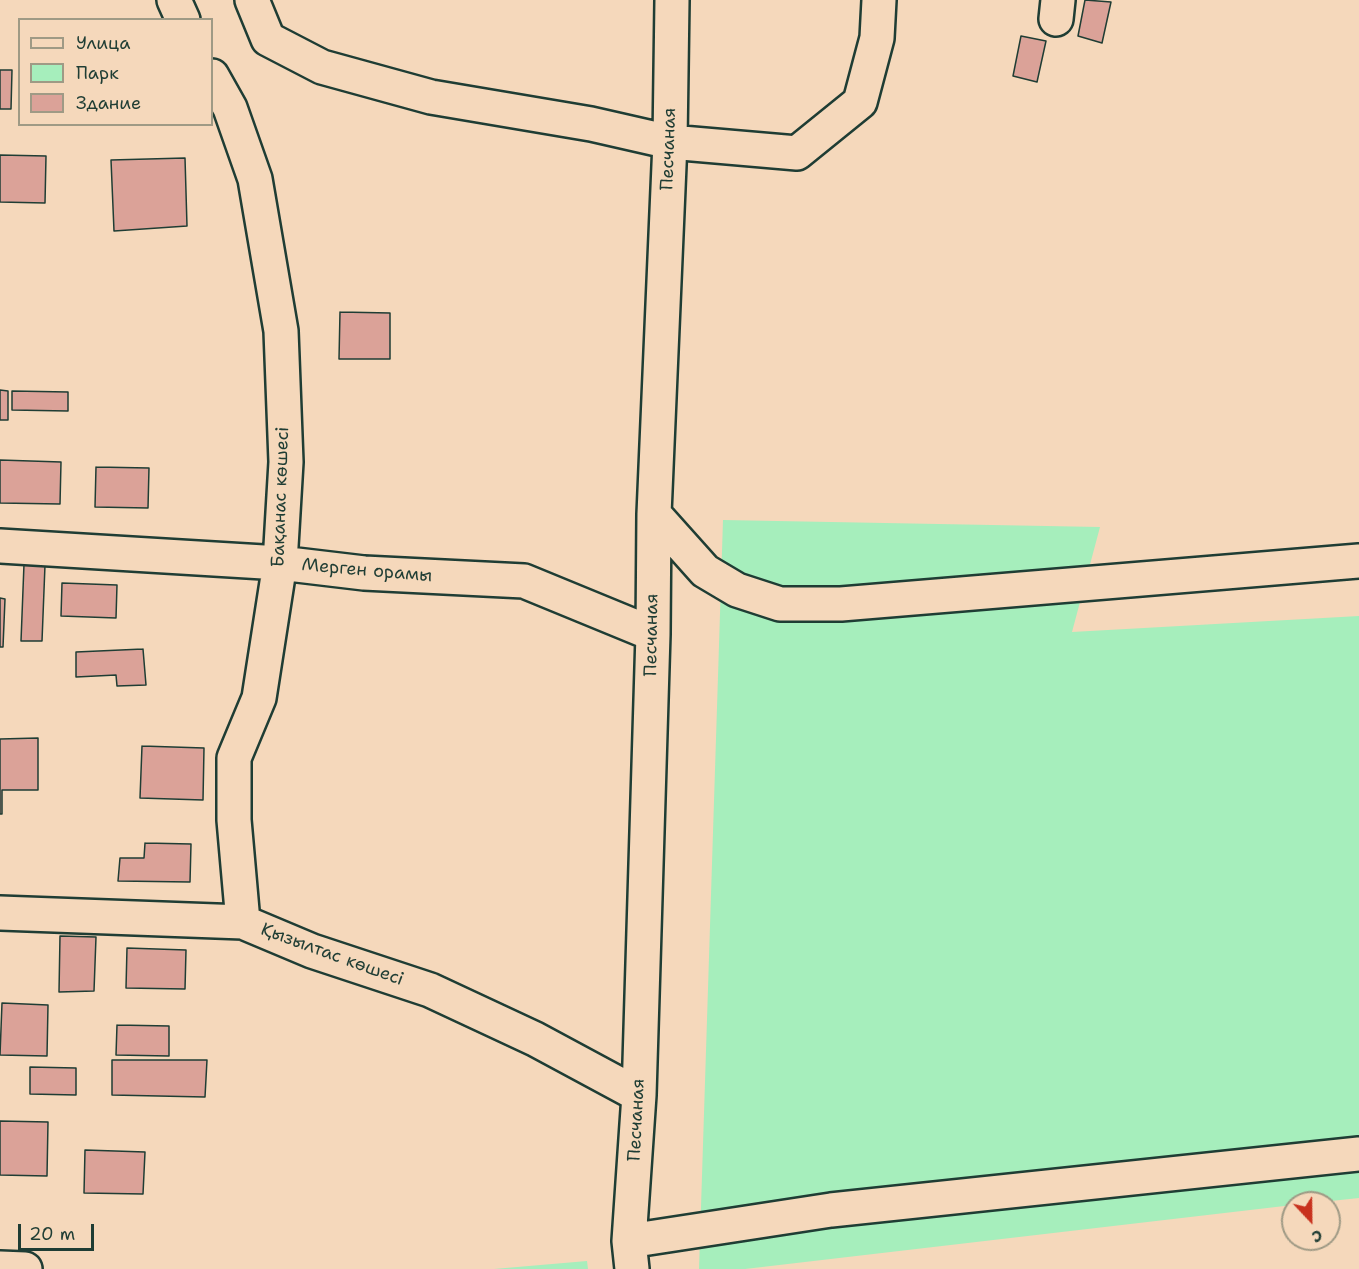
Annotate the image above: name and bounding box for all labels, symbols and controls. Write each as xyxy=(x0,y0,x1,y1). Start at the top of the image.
legend xyxy=(18,18,213,126)
text: Улица xyxy=(76,31,130,55)
text: Парк xyxy=(76,61,119,85)
text: Здание xyxy=(76,91,141,115)
street label: Песчаная xyxy=(657,107,681,191)
street label: Бақанас көшесі xyxy=(268,426,294,568)
street label: Мерген орамы xyxy=(301,555,433,587)
street label: Песчаная xyxy=(640,593,664,677)
street label: Қызылтас көшесі xyxy=(258,919,406,991)
street label: Песчаная xyxy=(624,1078,650,1162)
north arrow xyxy=(1281,1191,1341,1251)
scale bar xyxy=(21,1212,98,1250)
text: 20 m xyxy=(29,1222,75,1246)
text: С xyxy=(1309,1225,1326,1248)

